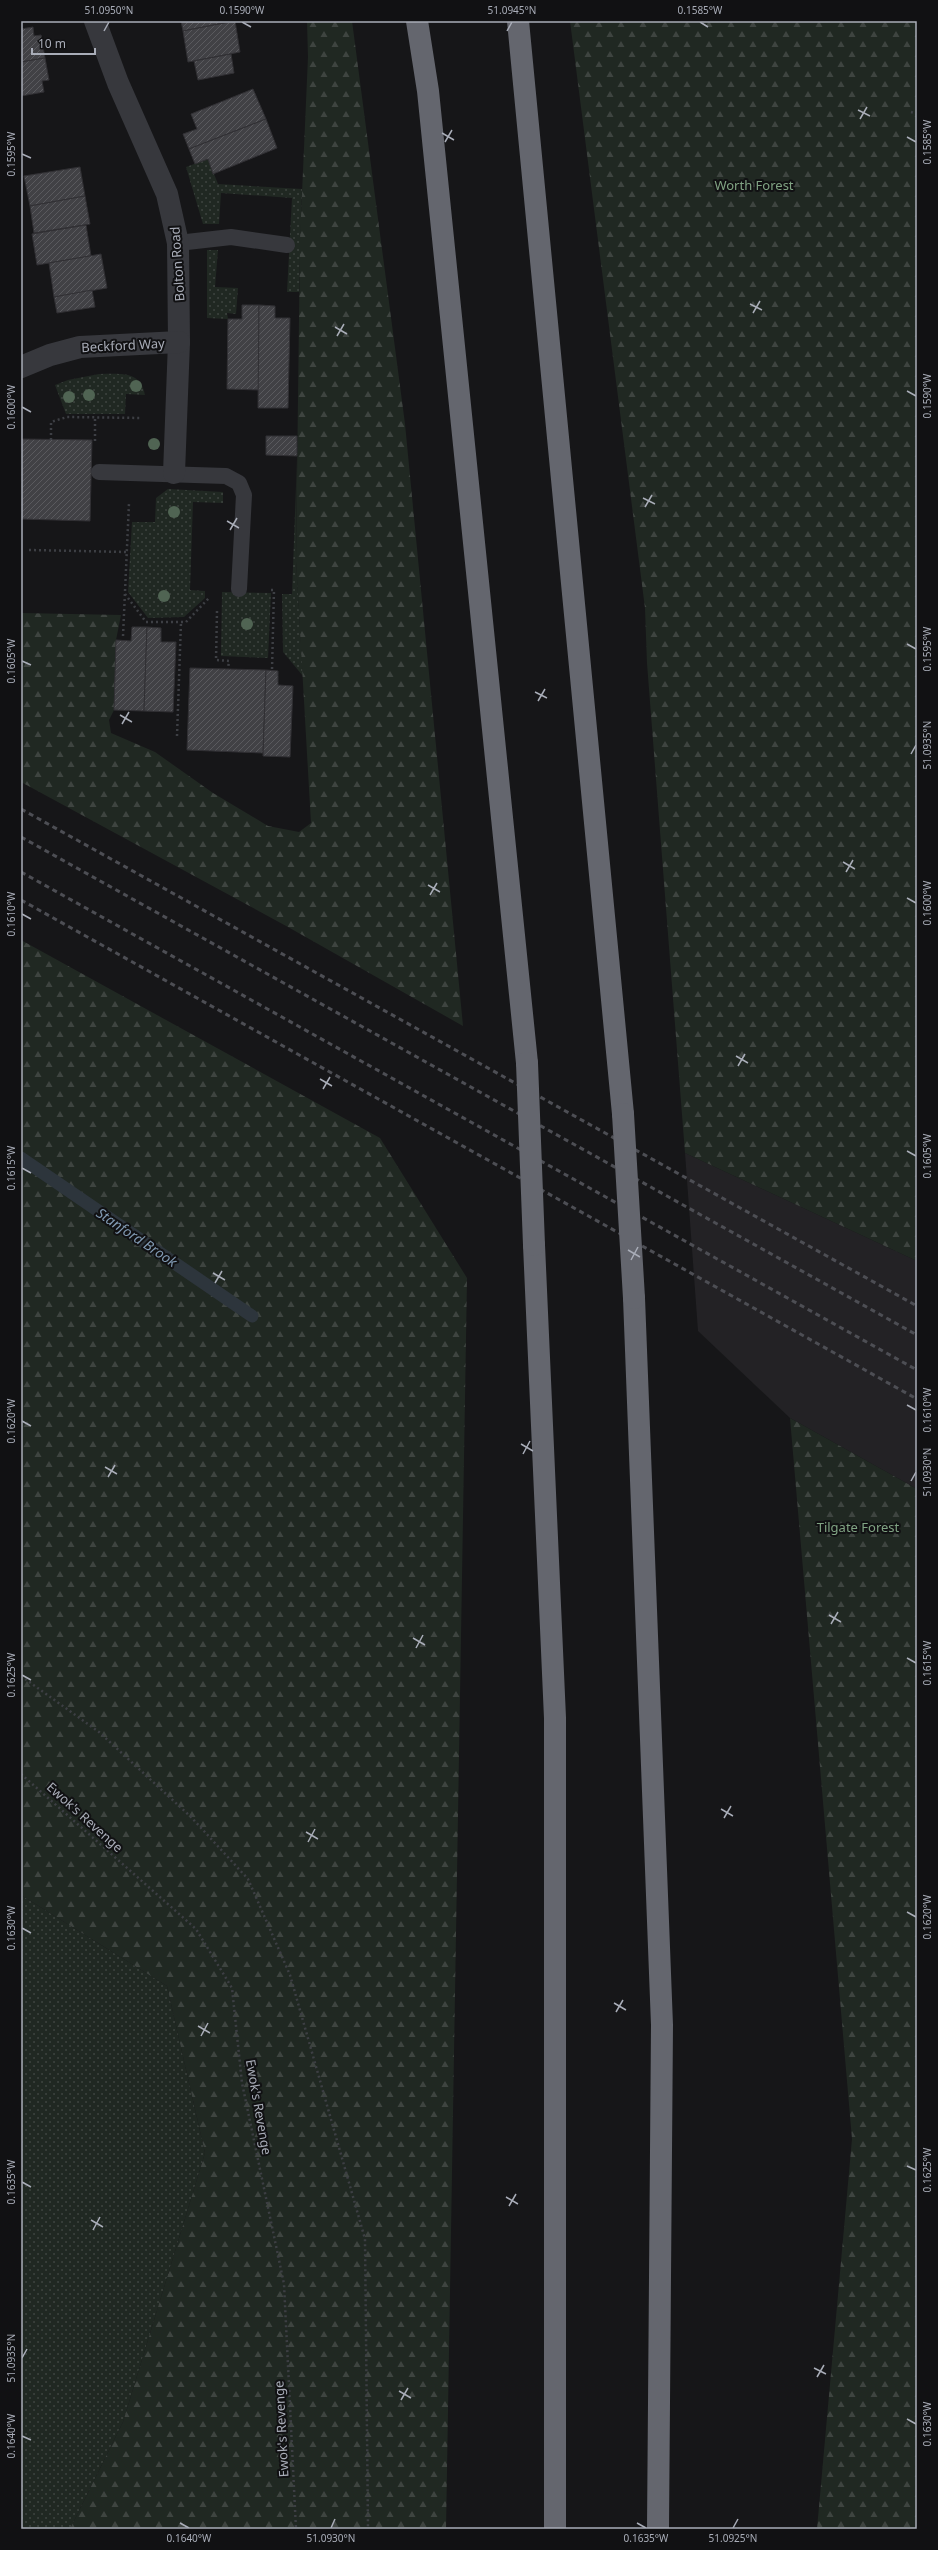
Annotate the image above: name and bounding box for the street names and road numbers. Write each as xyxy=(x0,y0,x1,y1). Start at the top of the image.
street label: Bolton Road xyxy=(165,226,189,302)
street label: Beckford Way xyxy=(81,334,166,356)
street label: Ewok's Revenge xyxy=(43,1778,127,1856)
street label: Ewok's Revenge xyxy=(242,2058,276,2156)
street label: Ewok's Revenge xyxy=(269,2380,293,2478)

